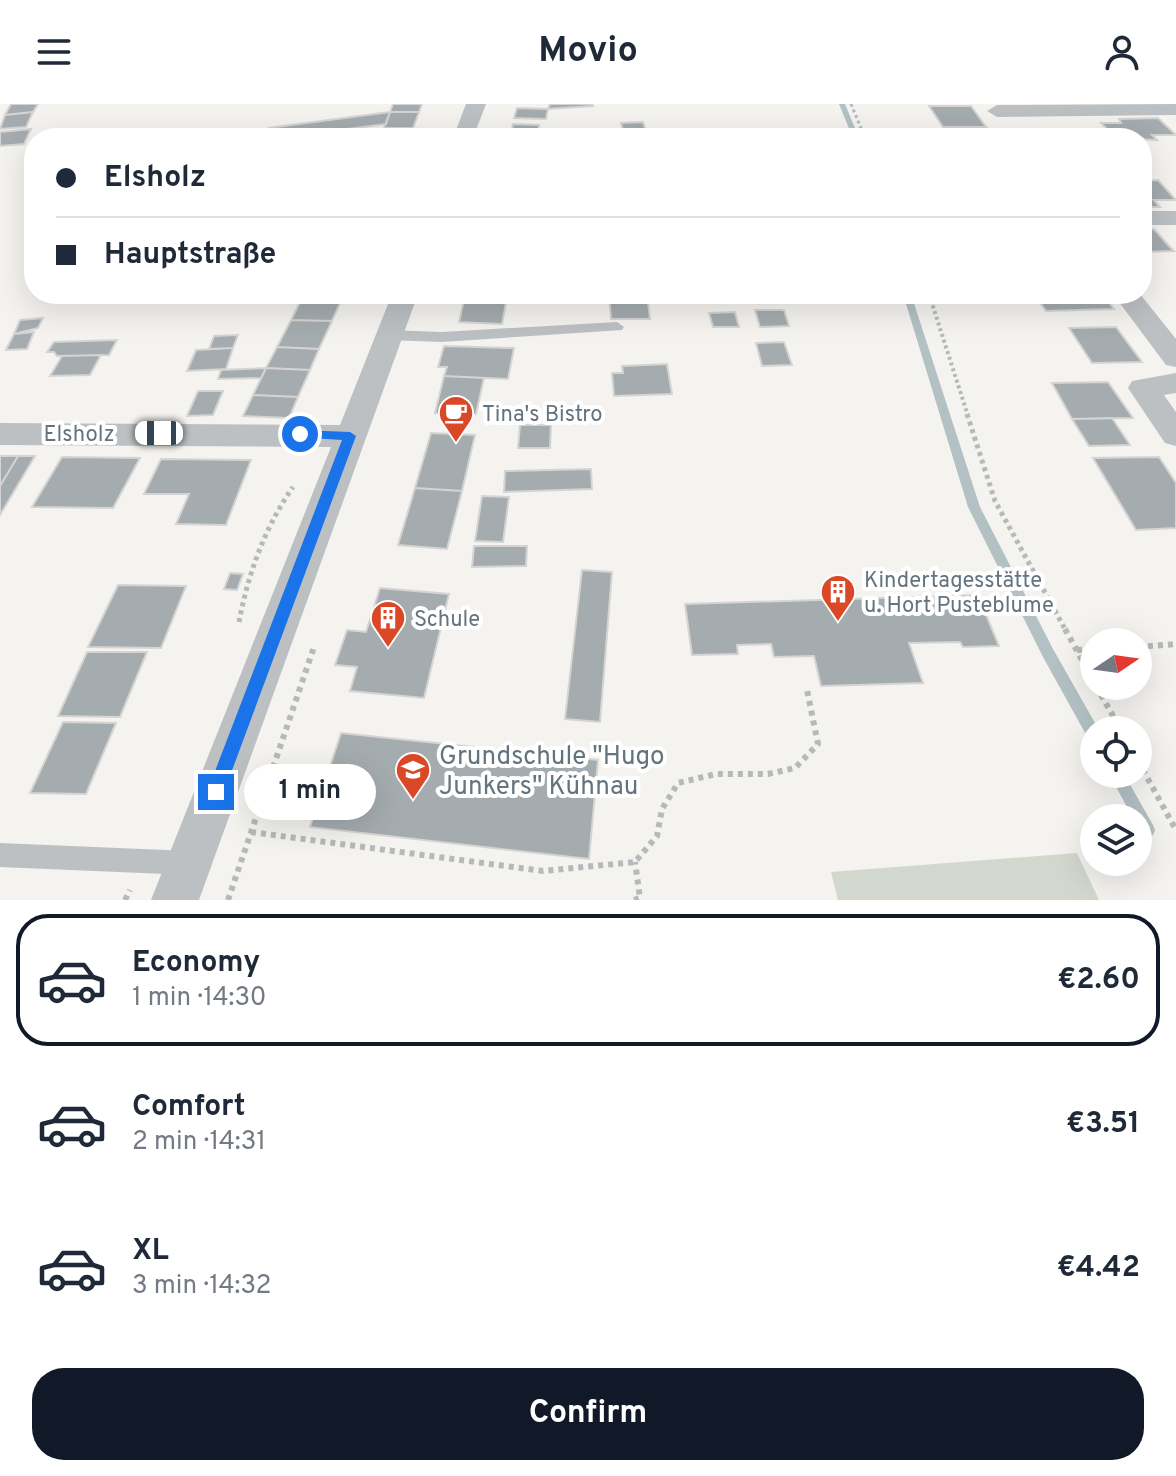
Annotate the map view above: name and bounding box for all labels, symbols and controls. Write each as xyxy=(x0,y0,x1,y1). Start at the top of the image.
text: Movio xyxy=(538,29,638,75)
icon: menu xyxy=(32,30,76,74)
icon: person xyxy=(1100,30,1144,74)
text: Elsholz xyxy=(104,160,206,197)
text: Hauptstraße xyxy=(104,237,276,274)
cafe icon: Tina's Bistro xyxy=(437,394,475,444)
place label: Tina's Bistro xyxy=(482,402,603,429)
route start xyxy=(282,416,318,452)
car xyxy=(135,421,183,445)
street label: Elsholz xyxy=(43,422,115,449)
place label: Kindertagesstätte u. Hort Pusteblume xyxy=(864,568,1054,620)
building icon: Kindertagesstätte u. Hort Pusteblume xyxy=(819,573,857,623)
building icon: Schule xyxy=(369,599,407,649)
place label: Schule xyxy=(414,607,480,634)
north arrow xyxy=(1080,628,1152,700)
map controls xyxy=(1080,628,1152,876)
button: locate xyxy=(1080,716,1152,788)
place label: Grundschule "Hugo Junkers" Kühnau xyxy=(439,741,665,804)
school or university icon: Grundschule "Hugo Junkers" Kühnau xyxy=(394,751,432,801)
callout: 1 min xyxy=(244,764,376,820)
route end xyxy=(198,774,234,810)
text: 1 min xyxy=(279,775,341,808)
button: layers xyxy=(1080,804,1152,876)
icon: car xyxy=(36,944,108,1016)
text: Economy xyxy=(132,945,260,982)
text: €2.60 xyxy=(1057,962,1140,999)
text: 1 min · 14:30 xyxy=(132,982,267,1015)
icon: car xyxy=(36,1088,108,1160)
text: Comfort xyxy=(132,1089,245,1126)
text: €3.51 xyxy=(1066,1106,1140,1143)
text: 2 min · 14:31 xyxy=(132,1126,266,1159)
icon: car xyxy=(36,1232,108,1304)
text: XL xyxy=(132,1233,169,1270)
text: €4.42 xyxy=(1057,1250,1140,1287)
text: 3 min · 14:32 xyxy=(132,1270,271,1303)
button: Confirm xyxy=(32,1368,1144,1460)

